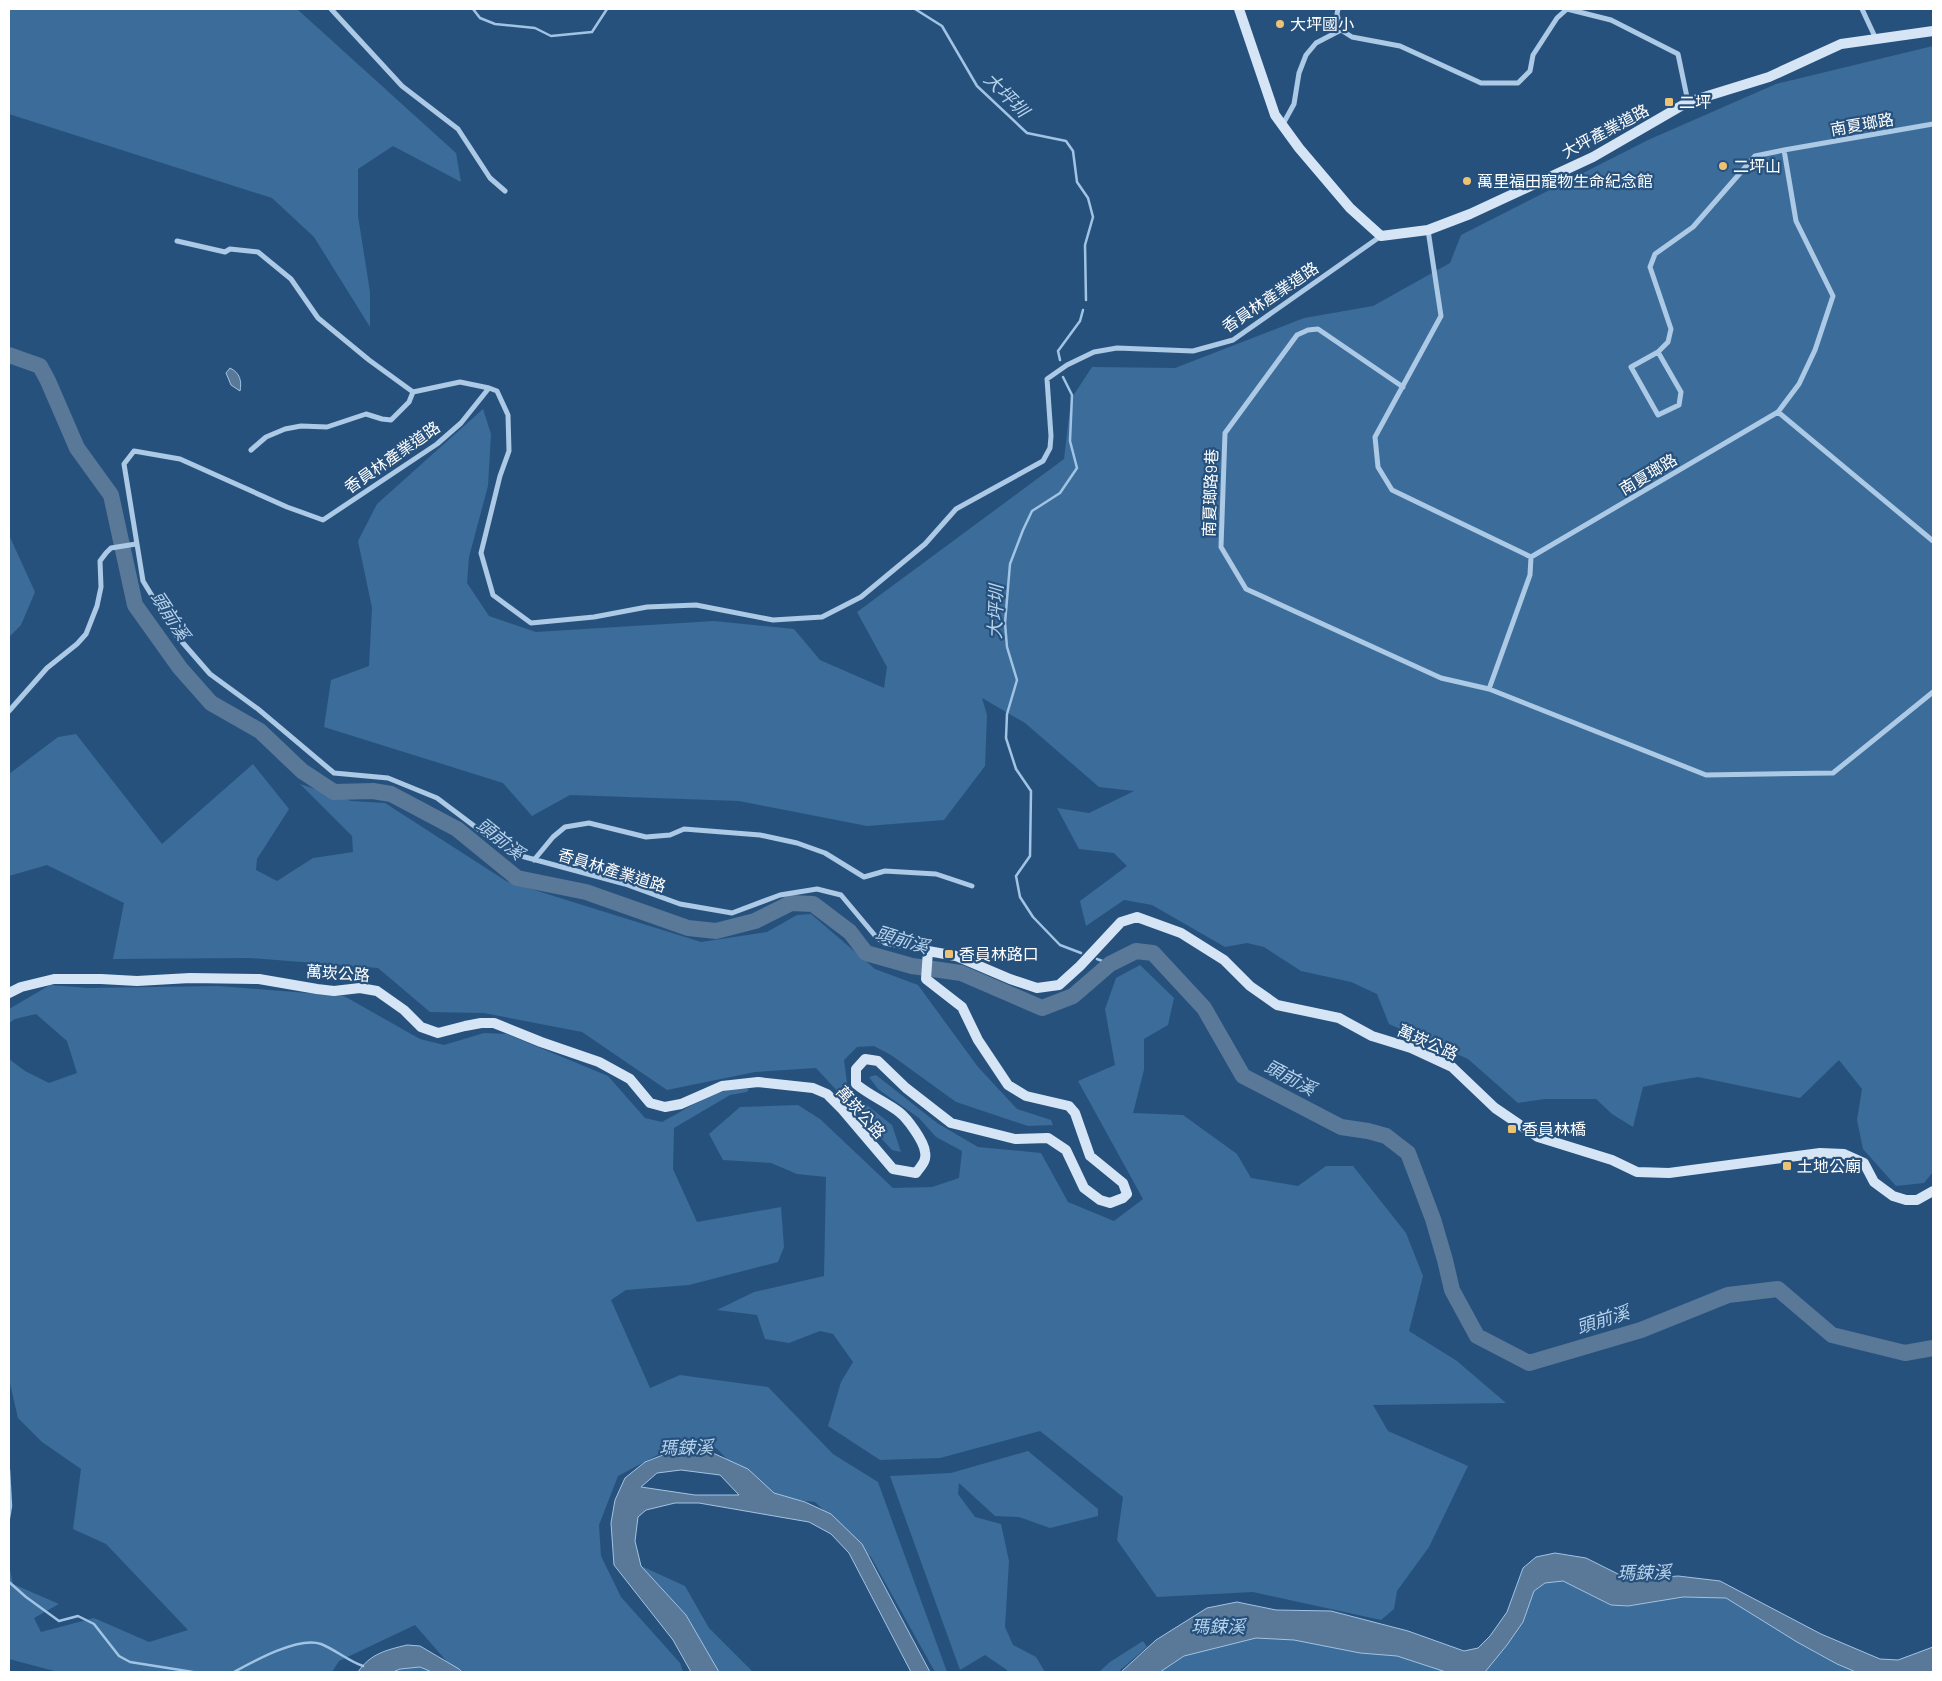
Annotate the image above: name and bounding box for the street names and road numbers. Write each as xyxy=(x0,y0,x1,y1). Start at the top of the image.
street label: 大坪產業道路 xyxy=(1558,100,1652,161)
street label: 南夏瑯路 xyxy=(1829,109,1895,138)
street label: 香員林產業道路 xyxy=(1218,257,1321,336)
street label: 香員林產業道路 xyxy=(340,417,443,496)
street label: 南夏瑯路9巷 xyxy=(1198,449,1221,537)
street label: 南夏瑯路 xyxy=(1615,449,1680,498)
street label: 香員林產業道路 xyxy=(556,844,668,895)
street label: 萬崁公路 xyxy=(305,961,371,984)
street label: 萬崁公路 xyxy=(1395,1020,1461,1063)
street label: 萬崁公路 xyxy=(833,1082,890,1142)

